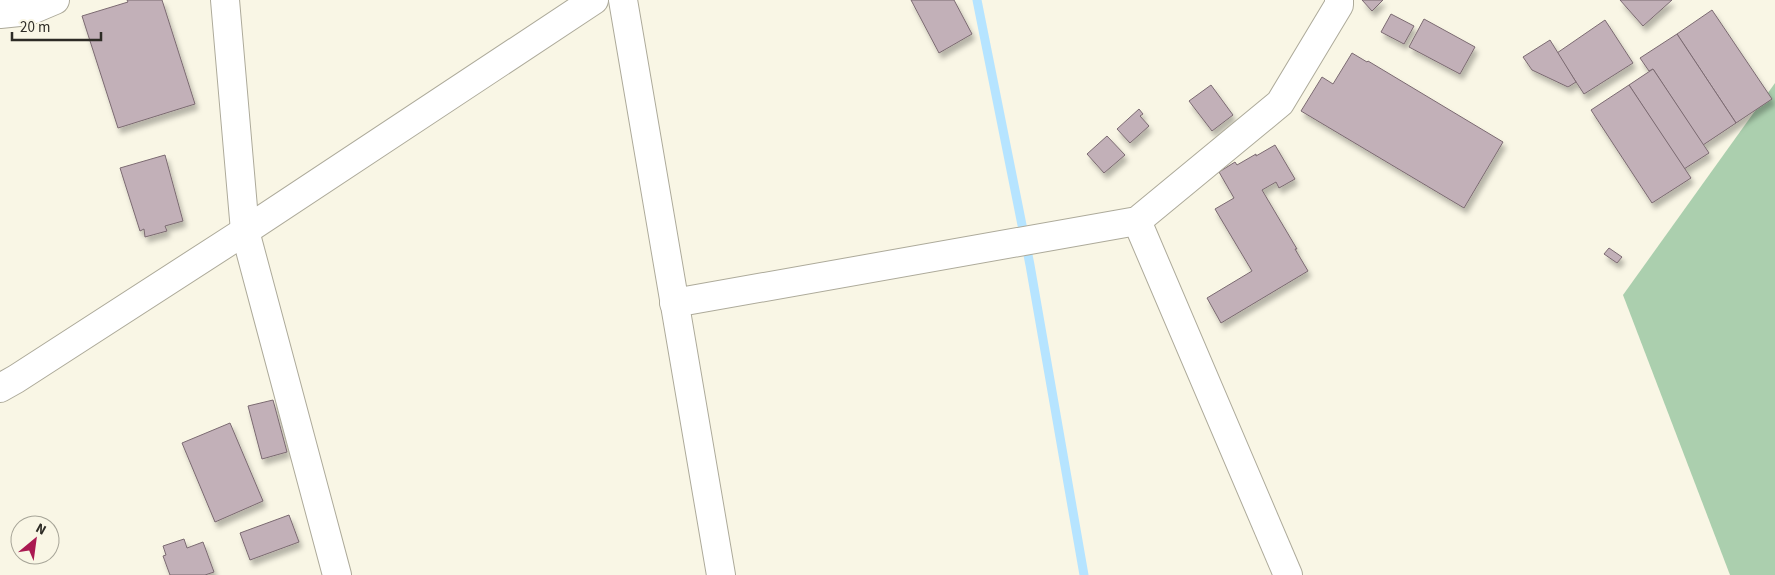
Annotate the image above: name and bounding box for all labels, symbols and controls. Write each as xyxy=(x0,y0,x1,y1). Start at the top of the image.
scale bar xyxy=(12,10,101,42)
text: 20 m xyxy=(20,17,50,38)
north arrow xyxy=(10,515,60,565)
text: N xyxy=(32,519,50,541)

